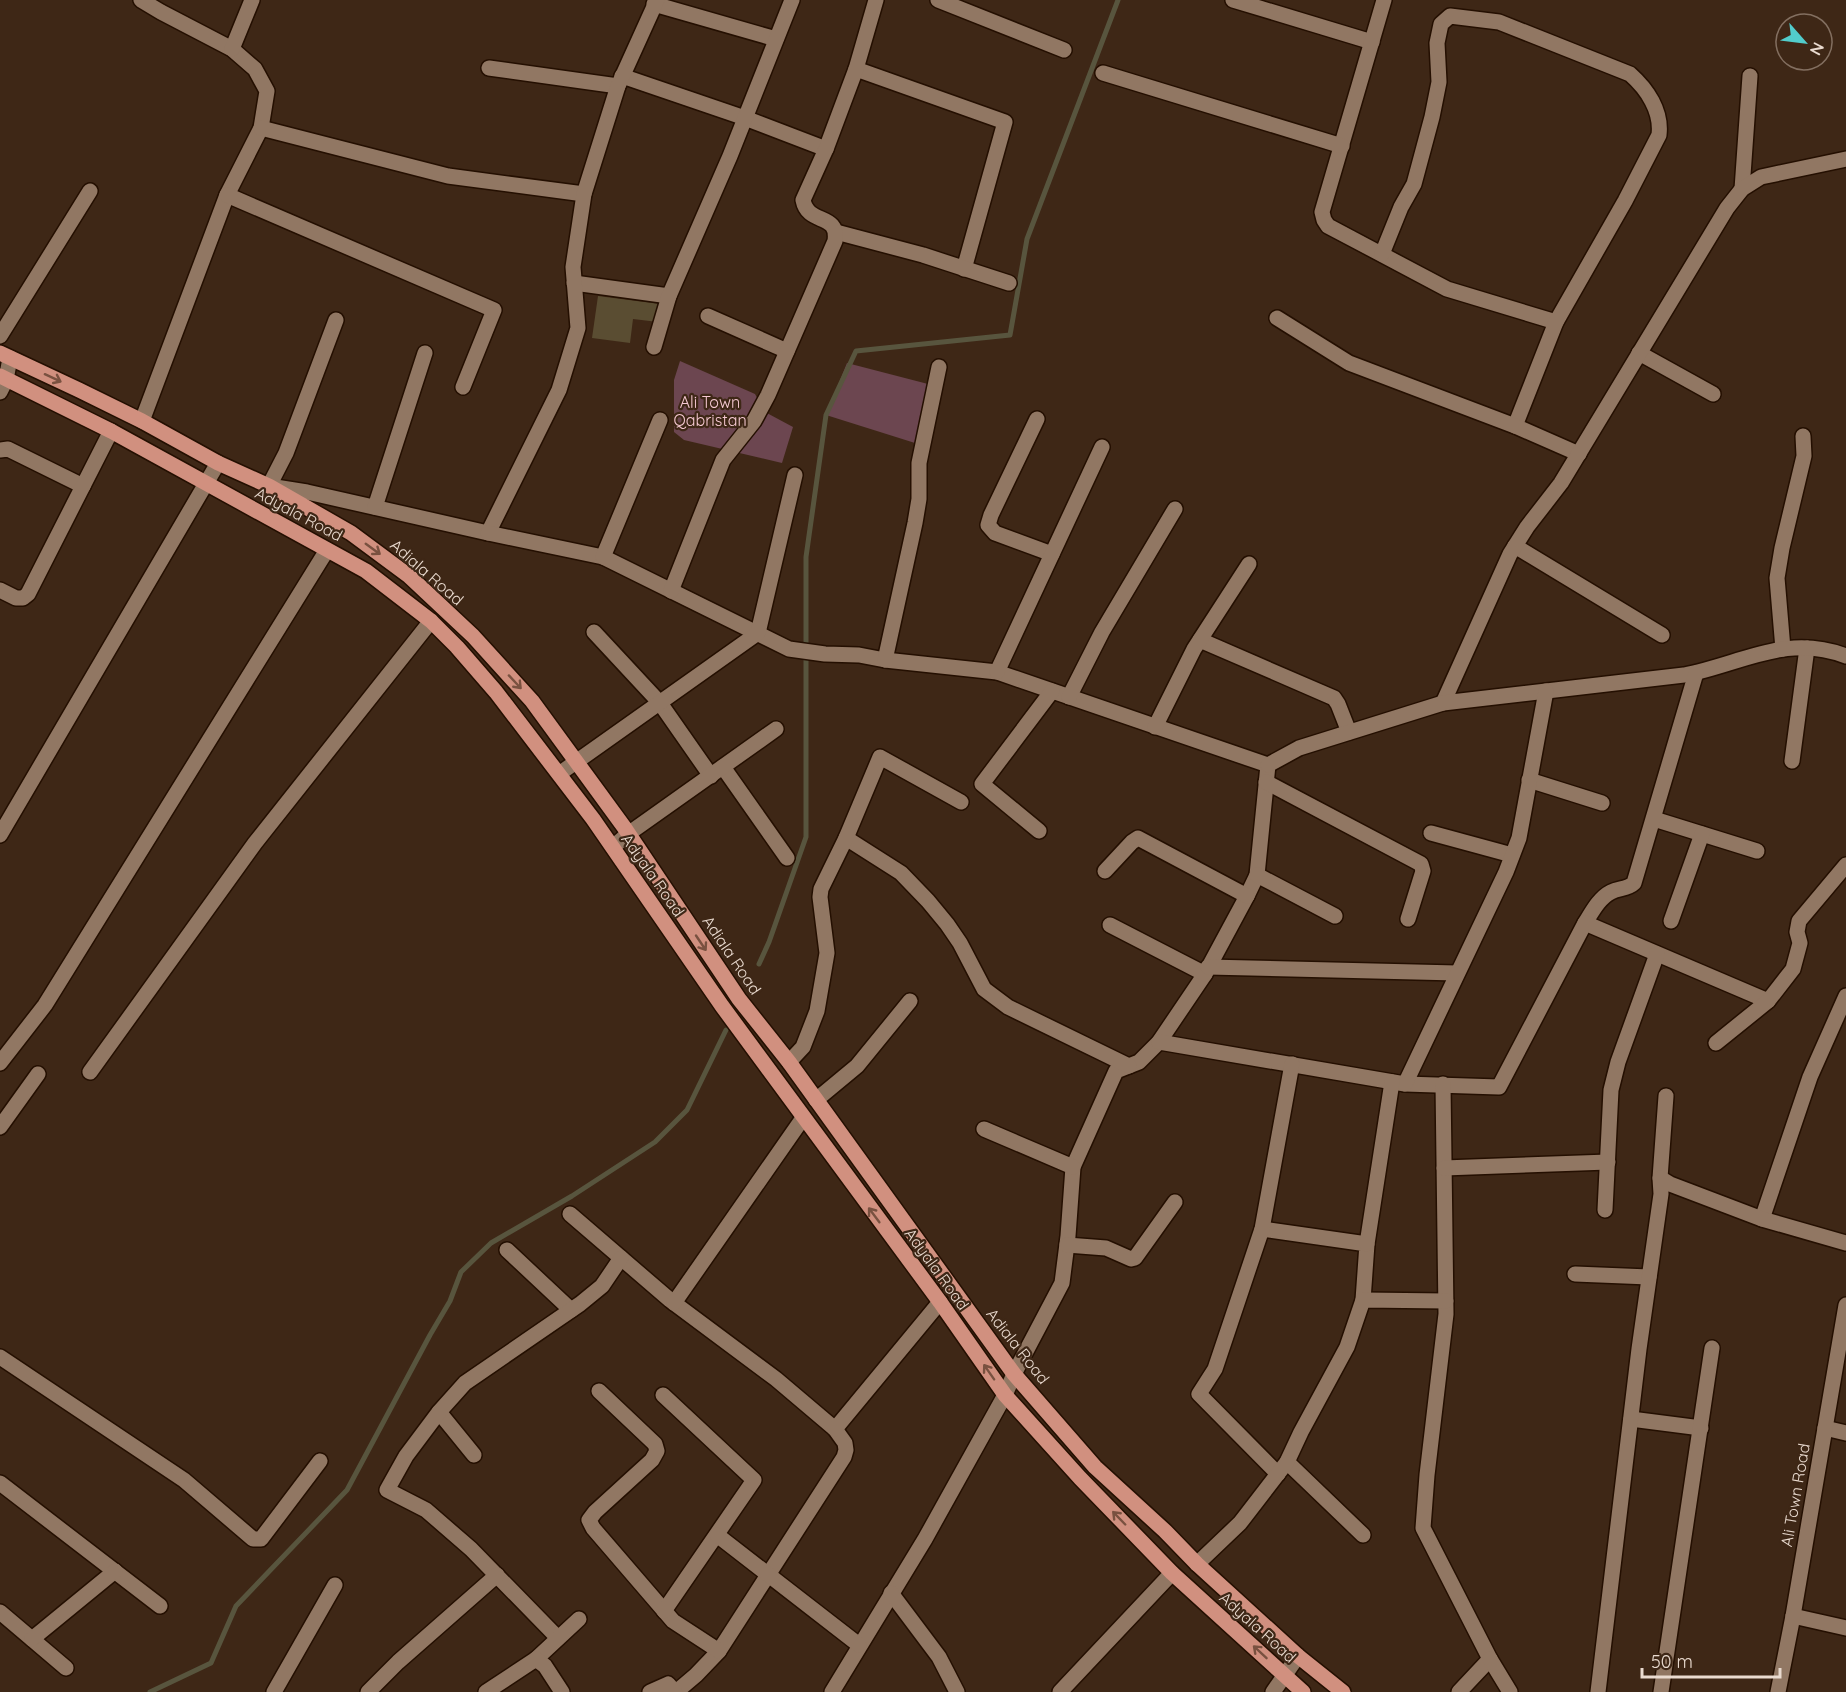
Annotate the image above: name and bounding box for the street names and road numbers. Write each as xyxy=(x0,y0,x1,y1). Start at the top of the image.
street label: Adyala Road xyxy=(252,483,346,545)
street label: Adiala Road xyxy=(386,535,468,609)
street label: Adyala Road xyxy=(617,830,689,920)
street label: Adiala Road xyxy=(698,912,766,998)
street label: Adyala Road xyxy=(901,1224,973,1314)
street label: Adiala Road xyxy=(982,1304,1054,1388)
street label: Ali Town Road xyxy=(1776,1442,1814,1548)
street label: Adyala Road xyxy=(1216,1587,1300,1667)

